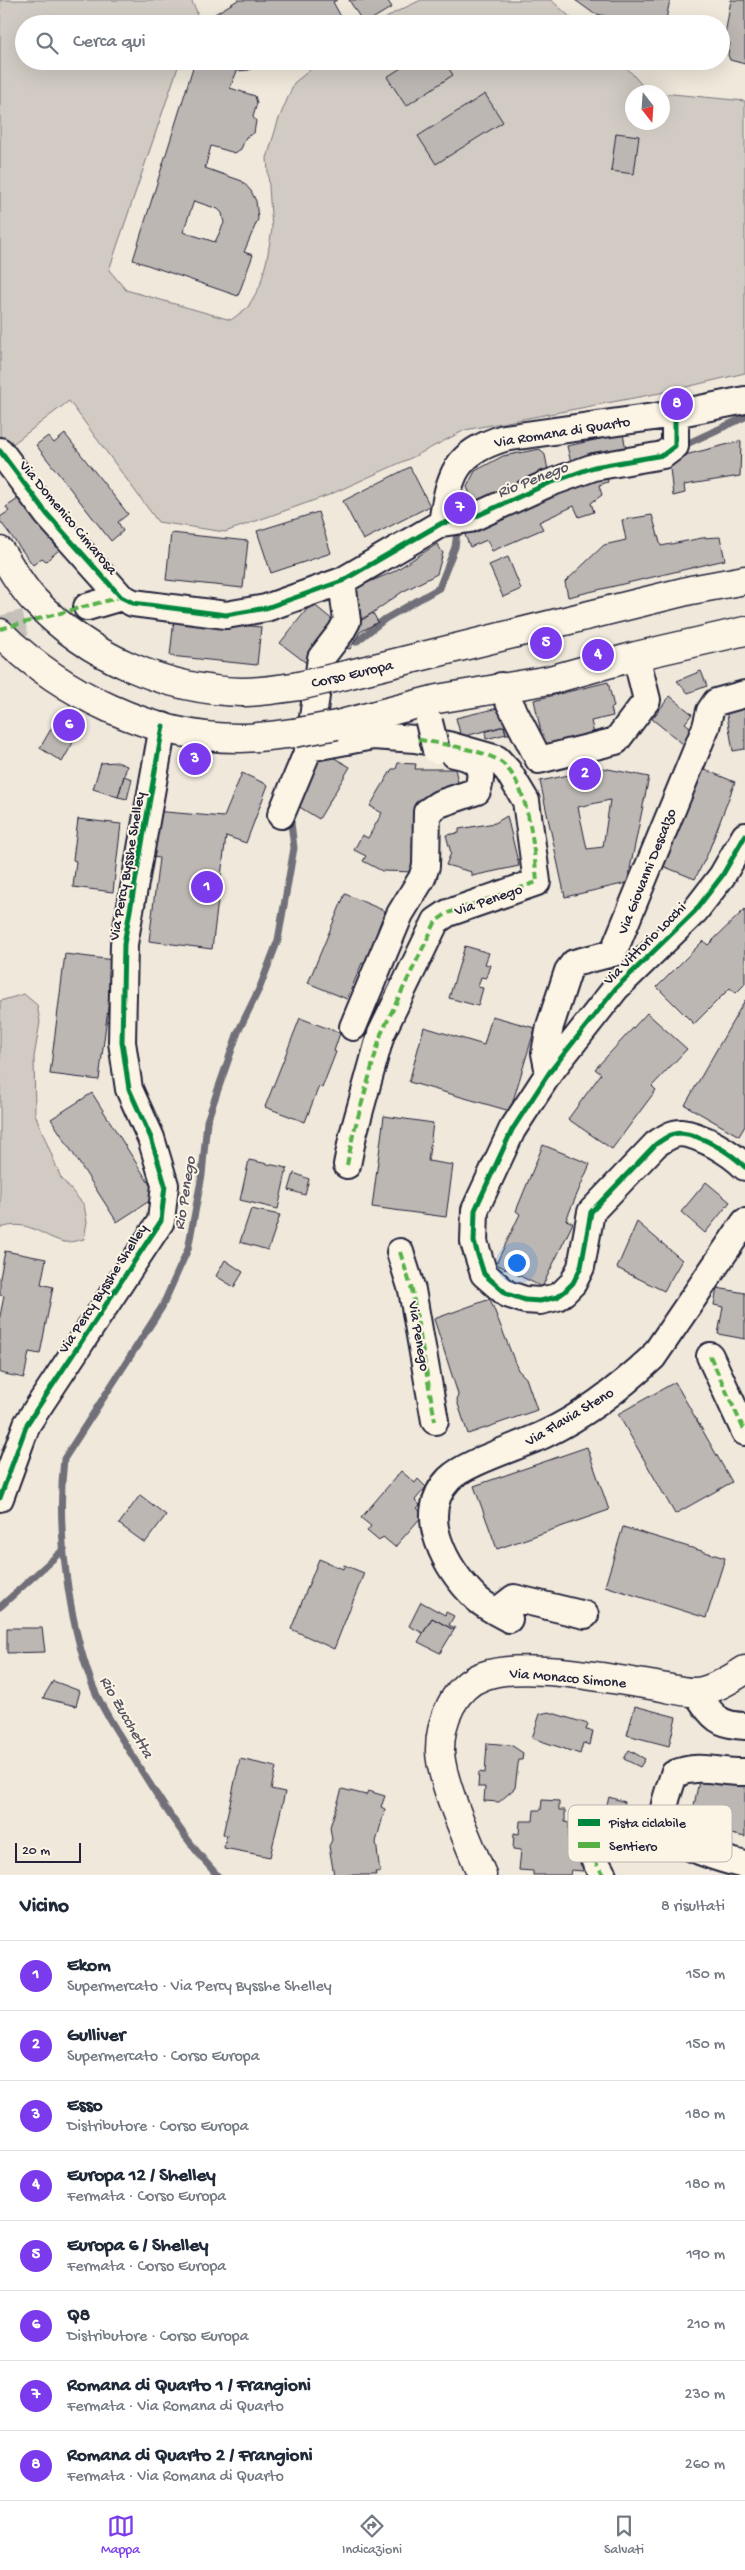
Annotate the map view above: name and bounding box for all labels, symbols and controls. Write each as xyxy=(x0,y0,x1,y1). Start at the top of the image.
search box xyxy=(15,15,730,70)
icon: search xyxy=(33,29,61,57)
text: Cerca qui xyxy=(73,31,146,54)
north arrow xyxy=(625,85,670,130)
pin: 8 xyxy=(661,385,693,423)
street label: Via Romana di Quarto xyxy=(492,413,632,453)
street label: Via Domenico Cimarosa xyxy=(14,457,121,580)
water label: Rio Penego xyxy=(495,459,572,503)
pin: 7 xyxy=(444,489,476,527)
pin: 5 xyxy=(530,624,562,662)
pin: 4 xyxy=(582,636,614,674)
street label: Corso Europa xyxy=(310,657,396,693)
pin: 6 xyxy=(53,706,85,744)
pin: 3 xyxy=(179,740,211,778)
pin: 2 xyxy=(569,755,601,793)
street label: Via Percy Bysshe Shelley xyxy=(106,790,150,943)
street label: Via Giovanni Descalzo xyxy=(614,806,681,938)
pin: 1 xyxy=(191,868,223,906)
street label: Via Penego xyxy=(451,881,525,921)
street label: Via Vittorio Locchi xyxy=(600,899,691,990)
water label: Rio Penego xyxy=(171,1155,202,1232)
street label: Via Percy Bysshe Shelley xyxy=(55,1220,153,1358)
your location xyxy=(504,1250,530,1276)
street label: Via Penego xyxy=(403,1299,433,1373)
street label: Via Flavia Steno xyxy=(522,1384,618,1452)
street label: Via Monaco Simone xyxy=(508,1665,627,1693)
water label: Rio Zucchetta xyxy=(94,1673,157,1763)
legend xyxy=(568,1805,732,1862)
text: Pista ciclabile xyxy=(608,1816,687,1833)
text: Sentiero xyxy=(609,1839,658,1856)
scale bar xyxy=(15,1840,81,1863)
text: 20 m xyxy=(22,1843,50,1860)
text: Vicino xyxy=(20,1895,69,1920)
text: 8 risultati xyxy=(661,1898,725,1917)
text: Ekom xyxy=(67,1955,111,1978)
text: 1 xyxy=(33,1966,39,1985)
text: 150 m xyxy=(686,1966,725,1985)
text: Supermercato · Via Percy Bysshe Shelley xyxy=(67,1978,332,1997)
text: Gulliver xyxy=(67,2025,125,2048)
text: 2 xyxy=(32,2036,40,2055)
text: 150 m xyxy=(686,2036,725,2055)
text: Supermercato · Corso Europa xyxy=(67,2048,260,2067)
text: Esso xyxy=(67,2095,103,2118)
text: 3 xyxy=(32,2106,40,2125)
text: 180 m xyxy=(686,2106,725,2125)
text: Distributore · Corso Europa xyxy=(67,2118,249,2137)
text: Europa 12 / Shelley xyxy=(67,2165,216,2188)
text: 4 xyxy=(32,2176,40,2195)
text: 180 m xyxy=(686,2176,725,2195)
text: Fermata · Corso Europa xyxy=(67,2188,226,2207)
text: Europa 6 / Shelley xyxy=(67,2235,208,2258)
text: 5 xyxy=(32,2246,40,2265)
text: 190 m xyxy=(686,2246,725,2265)
text: Fermata · Corso Europa xyxy=(67,2258,226,2277)
text: Q8 xyxy=(67,2305,90,2328)
text: 6 xyxy=(32,2316,40,2335)
text: 210 m xyxy=(686,2316,725,2335)
text: Distributore · Corso Europa xyxy=(67,2328,249,2347)
text: Romana di Quarto 1 / Frangioni xyxy=(67,2375,311,2398)
text: 7 xyxy=(32,2386,40,2405)
text: 230 m xyxy=(685,2386,725,2405)
text: Fermata · Via Romana di Quarto xyxy=(67,2398,284,2417)
text: Romana di Quarto 2 / Frangioni xyxy=(67,2445,313,2468)
text: 8 xyxy=(32,2456,40,2475)
text: 260 m xyxy=(685,2456,725,2475)
text: Fermata · Via Romana di Quarto xyxy=(67,2468,284,2487)
tab: Mappa xyxy=(101,2512,140,2559)
tab: Indicazioni xyxy=(342,2512,402,2559)
tab: Salvati xyxy=(604,2512,644,2559)

